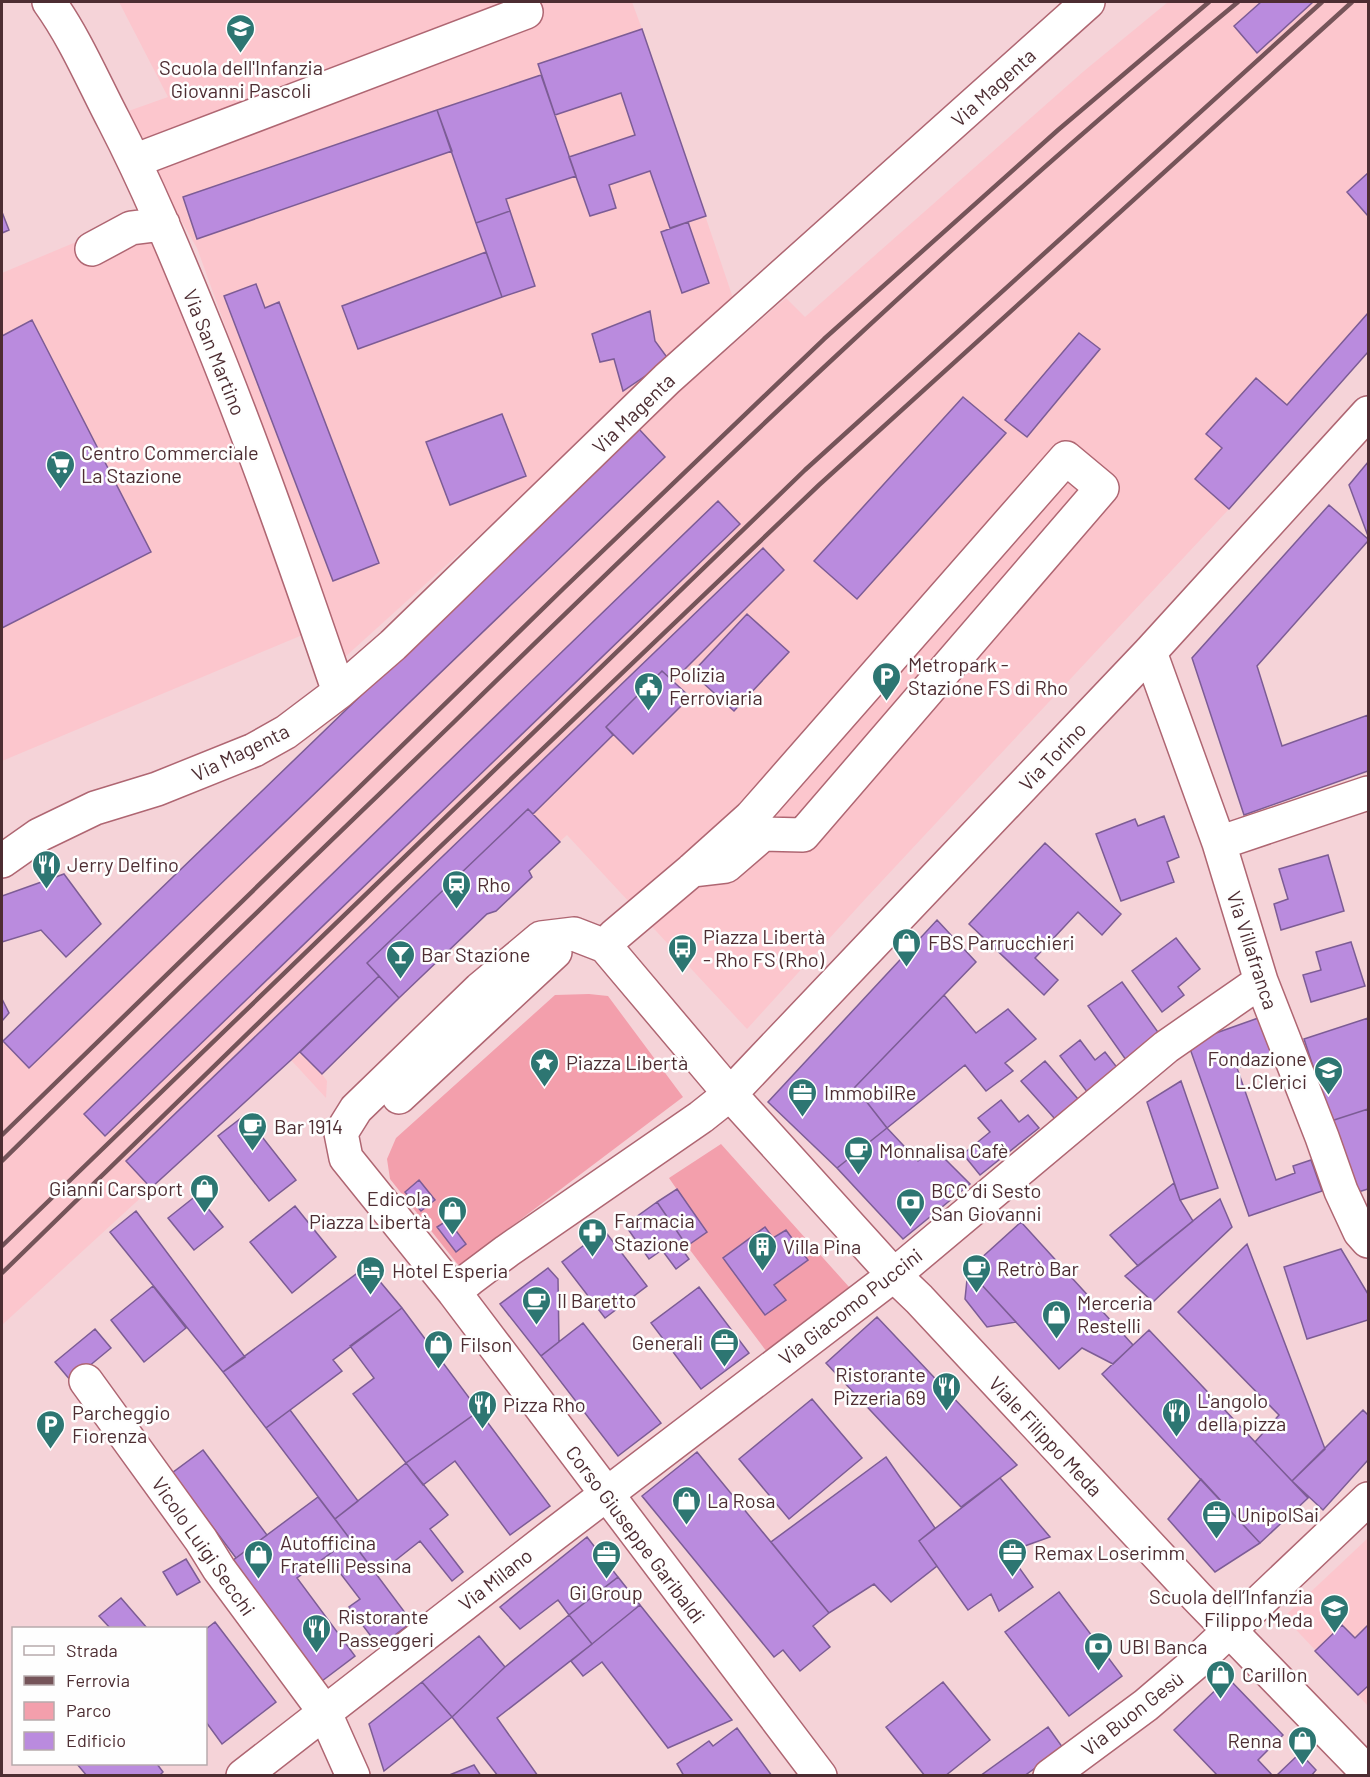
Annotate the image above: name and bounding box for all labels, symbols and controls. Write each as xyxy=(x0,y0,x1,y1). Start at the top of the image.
school or university icon: Scuola dell'Infanzia Giovanni Pascoli xyxy=(225,13,257,55)
street label: Via Magenta xyxy=(946,43,1040,131)
place label: Scuola dell'Infanzia Giovanni Pascoli xyxy=(159,55,323,102)
street label: Via San Martino xyxy=(179,285,251,419)
street label: Via Magenta xyxy=(587,368,679,458)
place label: Centro Commerciale La Stazione xyxy=(81,440,259,487)
supermarket icon: Centro Commerciale La Stazione xyxy=(44,448,76,490)
place label: Metropark - Stazione FS di Rho xyxy=(908,652,1068,699)
parking icon: Metropark - Stazione FS di Rho xyxy=(871,660,903,702)
place label: Polizia Ferroviaria xyxy=(669,662,763,709)
public building icon: Polizia Ferroviaria xyxy=(632,670,664,712)
street label: Via Torino xyxy=(1014,717,1090,795)
street label: Via Magenta xyxy=(187,718,293,786)
restaurant icon: Jerry Delfino xyxy=(30,848,62,890)
place label: Jerry Delfino xyxy=(67,852,179,876)
station icon: Rho xyxy=(440,868,472,910)
place label: Rho xyxy=(477,872,511,896)
street label: Via Villafranca xyxy=(1223,888,1283,1012)
place label: Piazza Libertà - Rho FS (Rho) xyxy=(703,924,825,971)
shop icon: FBS Parrucchieri xyxy=(891,926,923,968)
place label: FBS Parrucchieri xyxy=(928,930,1075,954)
bus stop icon: Piazza Libertà - Rho FS (Rho) xyxy=(666,932,698,974)
bar icon: Bar Stazione xyxy=(384,938,416,980)
place label: Bar Stazione xyxy=(421,942,530,966)
place icon: Piazza Libertà xyxy=(529,1046,561,1088)
place label: Fondazione L.Clerici xyxy=(1208,1046,1307,1093)
place label: Piazza Libertà xyxy=(566,1050,688,1074)
school or university icon: Fondazione L.Clerici xyxy=(1312,1054,1344,1096)
office icon: ImmobilRe xyxy=(787,1076,819,1118)
place label: ImmobilRe xyxy=(824,1080,916,1104)
cafe icon: Bar 1914 xyxy=(237,1110,269,1152)
place label: Bar 1914 xyxy=(274,1114,343,1138)
cafe icon: Monnalisa Cafè xyxy=(842,1134,874,1176)
place label: Monnalisa Cafè xyxy=(879,1138,1009,1162)
shop icon: Gianni Carsport xyxy=(188,1172,220,1214)
place label: Gianni Carsport xyxy=(49,1176,183,1200)
place label: BCC di Sesto San Giovanni xyxy=(931,1178,1042,1225)
place label: Edicola Piazza Libertà xyxy=(309,1186,431,1233)
bank icon: BCC di Sesto San Giovanni xyxy=(894,1186,926,1228)
shop icon: Edicola Piazza Libertà xyxy=(436,1194,468,1236)
place label: Farmacia Stazione xyxy=(614,1208,695,1255)
pharmacy icon: Farmacia Stazione xyxy=(577,1216,609,1258)
building icon: Villa Pina xyxy=(746,1230,778,1272)
place label: Villa Pina xyxy=(783,1234,861,1258)
street label: Via Giacomo Puccini xyxy=(773,1243,927,1369)
cafe icon: Retrò Bar xyxy=(960,1252,992,1294)
hotel icon: Hotel Esperia xyxy=(355,1254,387,1296)
place label: Retrò Bar xyxy=(997,1256,1079,1280)
place label: Hotel Esperia xyxy=(392,1258,508,1282)
cafe icon: Il Baretto xyxy=(520,1284,552,1326)
place label: Il Baretto xyxy=(557,1288,636,1312)
place label: Merceria Restelli xyxy=(1077,1290,1153,1337)
shop icon: Merceria Restelli xyxy=(1040,1298,1072,1340)
office icon: Generali xyxy=(708,1326,740,1368)
shop icon: Filson xyxy=(423,1328,455,1370)
place label: Generali xyxy=(632,1330,703,1354)
place label: Filson xyxy=(460,1332,512,1356)
place label: Ristorante Pizzeria 69 xyxy=(833,1362,926,1409)
restaurant icon: Ristorante Pizzeria 69 xyxy=(931,1370,963,1412)
street label: Viale Filippo Meda xyxy=(984,1371,1108,1501)
restaurant icon: Pizza Rho xyxy=(466,1388,498,1430)
place label: L'angolo della pizza xyxy=(1197,1388,1286,1435)
place label: Pizza Rho xyxy=(503,1392,586,1416)
restaurant icon: L'angolo della pizza xyxy=(1160,1396,1192,1438)
place label: Parcheggio Fiorenza xyxy=(72,1400,170,1447)
parking icon: Parcheggio Fiorenza xyxy=(35,1408,67,1450)
street label: Corso Giuseppe Garibaldi xyxy=(561,1440,711,1628)
street label: Vicolo Luigi Secchi xyxy=(147,1472,261,1620)
shop icon: La Rosa xyxy=(670,1484,702,1526)
place label: La Rosa xyxy=(707,1488,776,1512)
office icon: UnipolSai xyxy=(1200,1498,1232,1540)
place label: UnipolSai xyxy=(1237,1502,1319,1526)
place label: Autofficina Fratelli Pessina xyxy=(280,1530,411,1577)
office icon: Remax Loserimm xyxy=(997,1536,1029,1578)
shop icon: Autofficina Fratelli Pessina xyxy=(243,1538,275,1580)
office icon: Gi Group xyxy=(590,1538,622,1580)
place label: Remax Loserimm xyxy=(1034,1540,1185,1564)
street label: Via Milano xyxy=(453,1543,537,1615)
place label: Gi Group xyxy=(569,1580,643,1604)
place label: Scuola dell’Infanzia Filippo Meda xyxy=(1149,1584,1313,1631)
school or university icon: Scuola dell’Infanzia Filippo Meda xyxy=(1318,1592,1350,1634)
place label: Ristorante Passeggeri xyxy=(338,1604,434,1651)
restaurant icon: Ristorante Passeggeri xyxy=(301,1612,333,1654)
legend xyxy=(12,1627,207,1765)
bank icon: UBI Banca xyxy=(1082,1630,1114,1672)
place label: UBI Banca xyxy=(1119,1634,1208,1658)
text: Strada xyxy=(66,1639,118,1661)
shop icon: Carillon xyxy=(1205,1658,1237,1700)
place label: Carillon xyxy=(1242,1662,1307,1686)
street label: Via Buon Gesù xyxy=(1076,1666,1188,1760)
text: Ferrovia xyxy=(66,1669,130,1691)
text: Parco xyxy=(66,1699,111,1721)
shop icon: Renna xyxy=(1287,1724,1319,1766)
place label: Renna xyxy=(1227,1728,1282,1752)
text: Edificio xyxy=(66,1729,126,1751)

